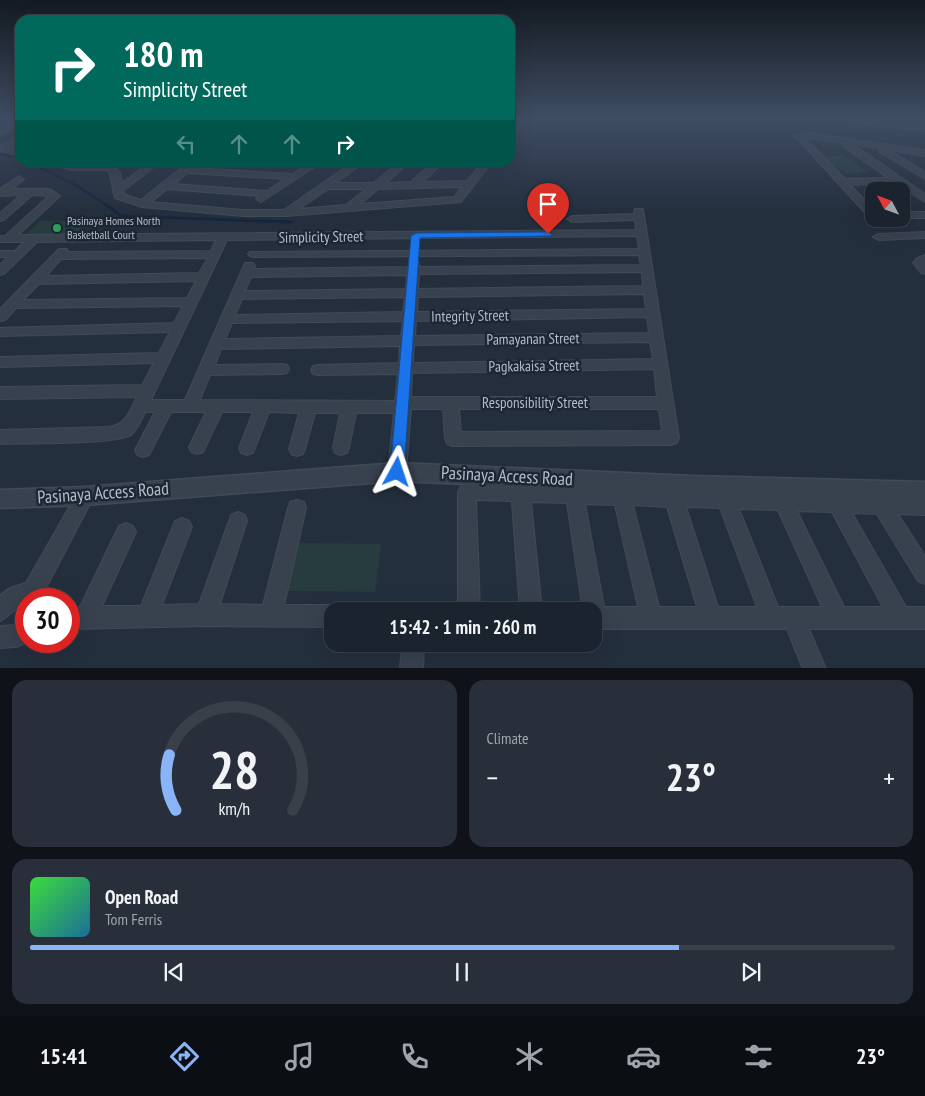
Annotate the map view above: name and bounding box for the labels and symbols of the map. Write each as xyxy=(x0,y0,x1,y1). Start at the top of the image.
north arrow xyxy=(865,182,910,228)
pin xyxy=(527,183,569,234)
place label: Pasinaya Homes North Basketball Court xyxy=(67,213,160,242)
marker: Pasinaya Homes North Basketball Court xyxy=(51,222,63,234)
street label: Simplicity Street xyxy=(278,226,364,247)
street label: Integrity Street xyxy=(431,305,509,326)
street label: Pamayanan Street xyxy=(486,328,580,349)
street label: Pagkakaisa Street xyxy=(488,355,580,376)
street label: Responsibility Street xyxy=(482,393,588,412)
position arrow xyxy=(370,445,422,497)
street label: Pasinaya Access Road xyxy=(441,461,573,490)
street label: Pasinaya Access Road xyxy=(36,476,170,509)
speed limit sign: 30 xyxy=(15,588,80,653)

